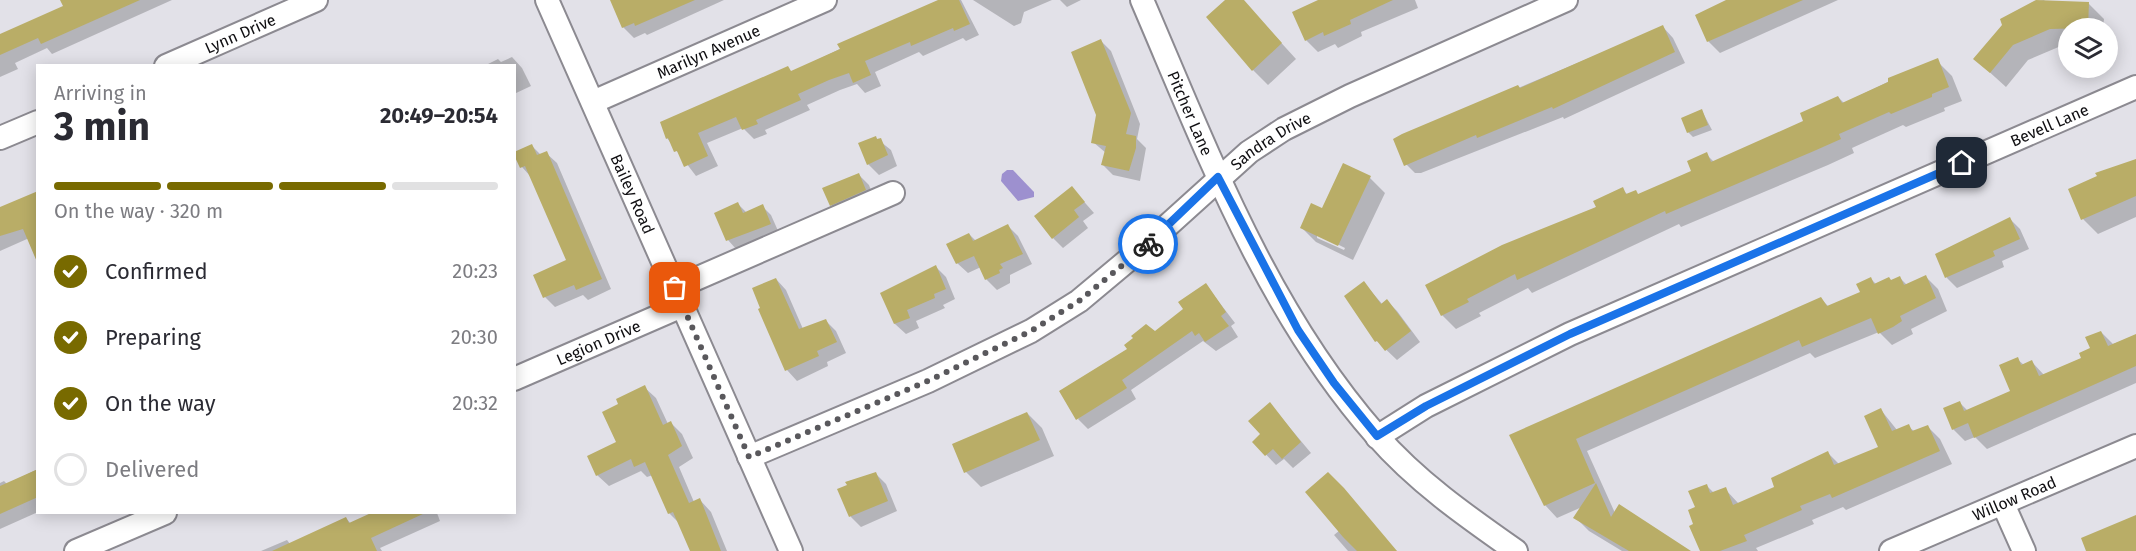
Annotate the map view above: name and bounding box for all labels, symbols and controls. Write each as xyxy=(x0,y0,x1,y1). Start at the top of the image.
street label: Lynn Drive xyxy=(202,10,278,57)
map controls xyxy=(2058,18,2118,78)
button: layers xyxy=(2058,18,2118,78)
street label: Marilyn Avenue xyxy=(654,20,763,82)
street label: Pitcher Lane xyxy=(1164,68,1217,158)
text: Arriving in xyxy=(54,81,147,105)
street label: Bevell Lane xyxy=(2007,99,2091,150)
text: 20:49–20:54 xyxy=(380,102,498,129)
text: 3 min xyxy=(54,104,150,150)
street label: Sandra Drive xyxy=(1226,108,1314,174)
pin xyxy=(1936,137,1987,188)
icon: home xyxy=(1945,146,1978,179)
street label: Bailey Road xyxy=(607,151,659,237)
text: On the way · 320 m xyxy=(54,199,223,223)
courier xyxy=(1118,214,1178,274)
icon: bike xyxy=(1132,228,1165,261)
icon: check xyxy=(54,255,87,288)
text: Confirmed xyxy=(105,258,208,285)
text: 20:23 xyxy=(452,259,498,283)
pin xyxy=(649,262,700,313)
icon: bag xyxy=(658,271,691,304)
street label: Legion Drive xyxy=(553,316,643,369)
icon: check xyxy=(54,321,87,354)
text: Preparing xyxy=(105,324,201,351)
text: 20:30 xyxy=(451,325,498,349)
icon: check xyxy=(54,387,87,420)
text: On the way xyxy=(105,390,216,417)
text: 20:32 xyxy=(452,391,498,415)
text: Delivered xyxy=(105,456,200,483)
street label: Willow Road xyxy=(1969,472,2059,524)

